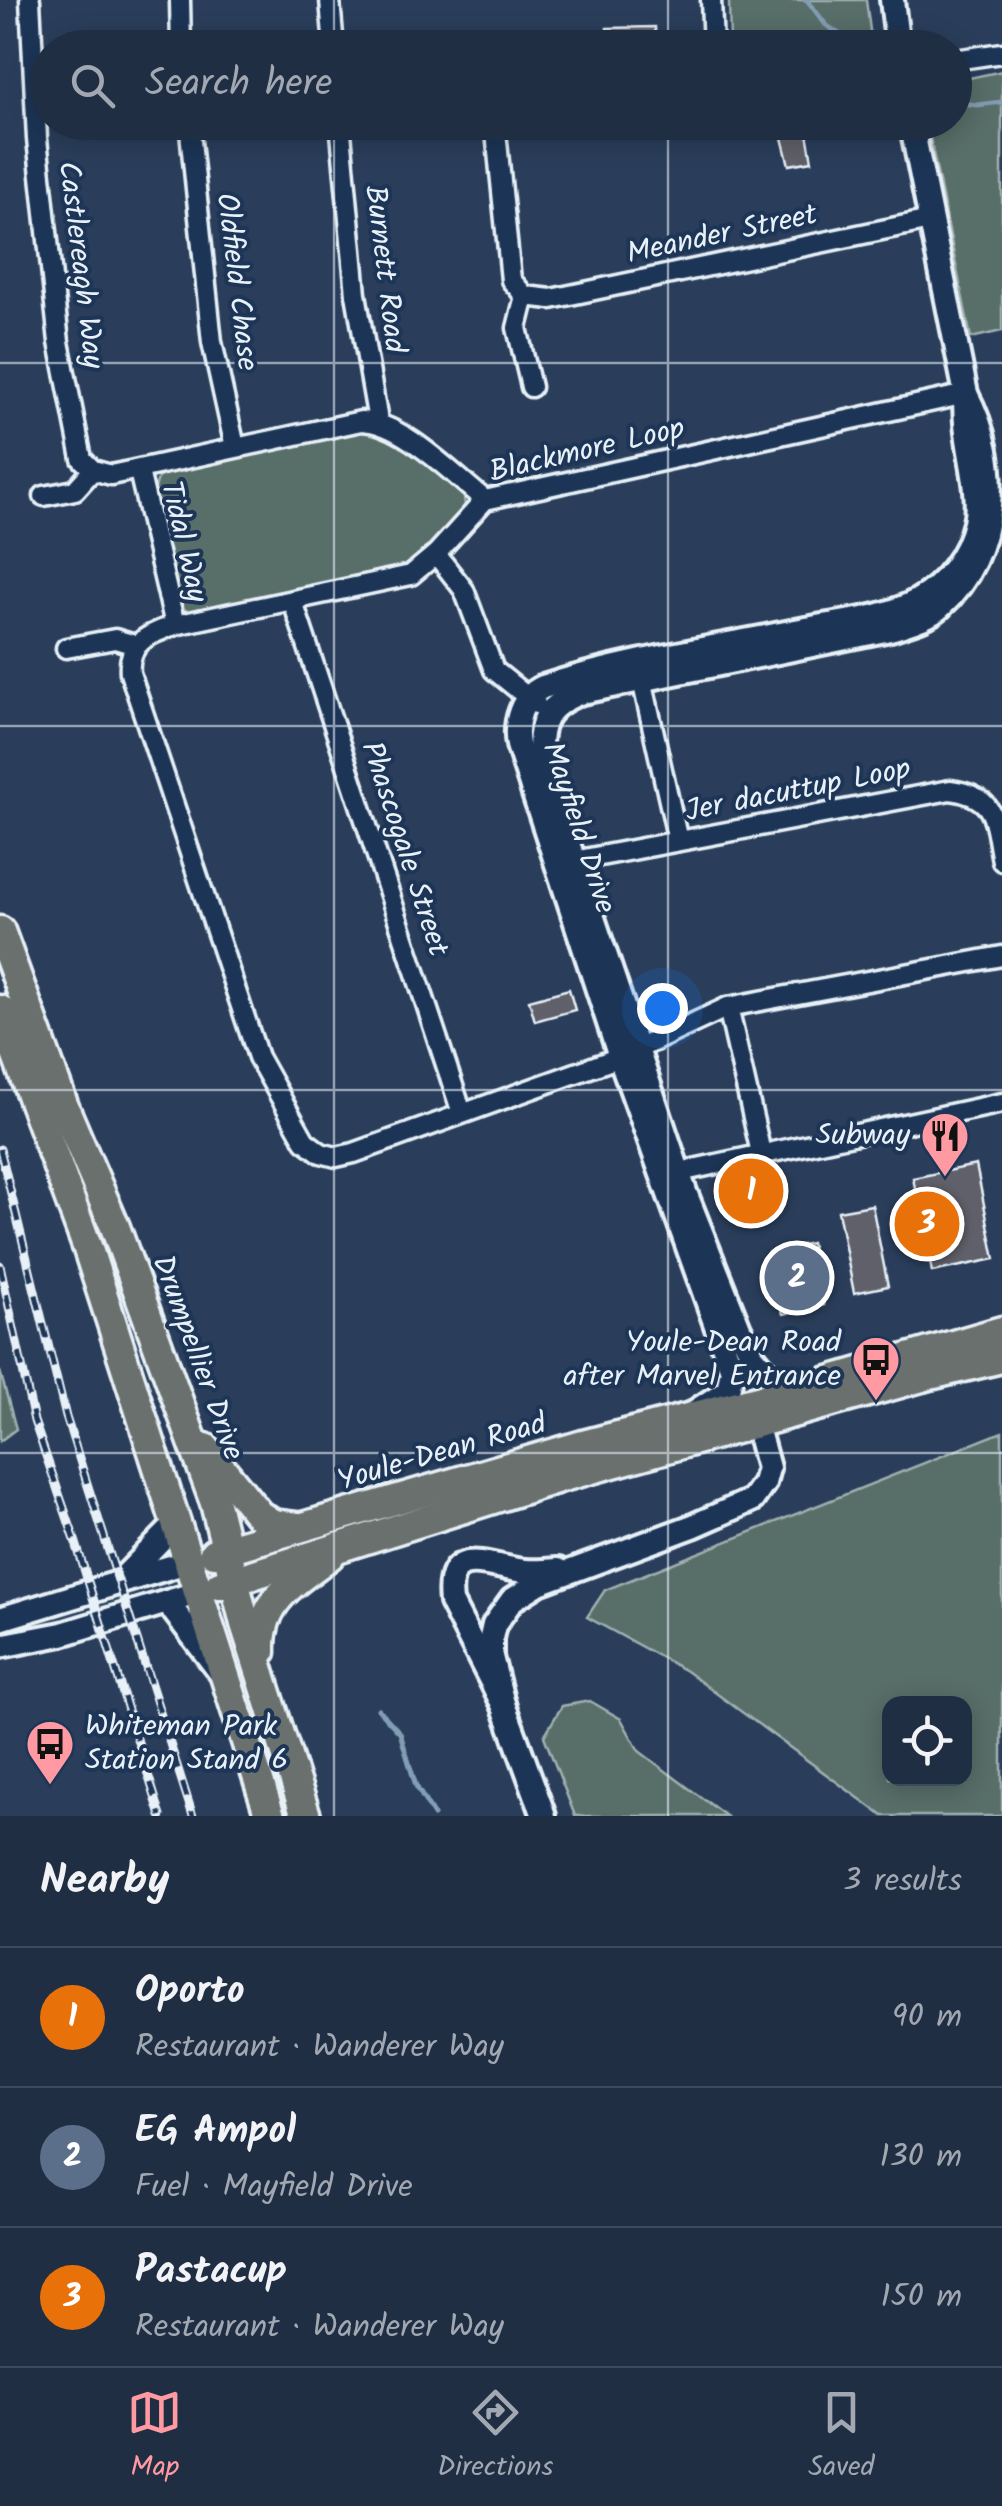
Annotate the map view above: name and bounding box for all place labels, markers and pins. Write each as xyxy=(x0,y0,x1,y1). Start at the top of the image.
restaurant icon: Subway xyxy=(919,1110,971,1178)
place label: Subway xyxy=(816,1112,911,1160)
pin: 1 xyxy=(718,1154,784,1228)
pin: 3 xyxy=(894,1186,960,1262)
pin: 2 xyxy=(764,1240,830,1316)
place label: Youle-Dean Road after Marvel Entrance xyxy=(563,1319,842,1401)
bus stop icon: Youle-Dean Road after Marvel Entrance xyxy=(850,1334,902,1402)
place label: Whiteman Park Station Stand 6 xyxy=(85,1703,288,1785)
bus stop icon: Whiteman Park Station Stand 6 xyxy=(24,1718,76,1786)

